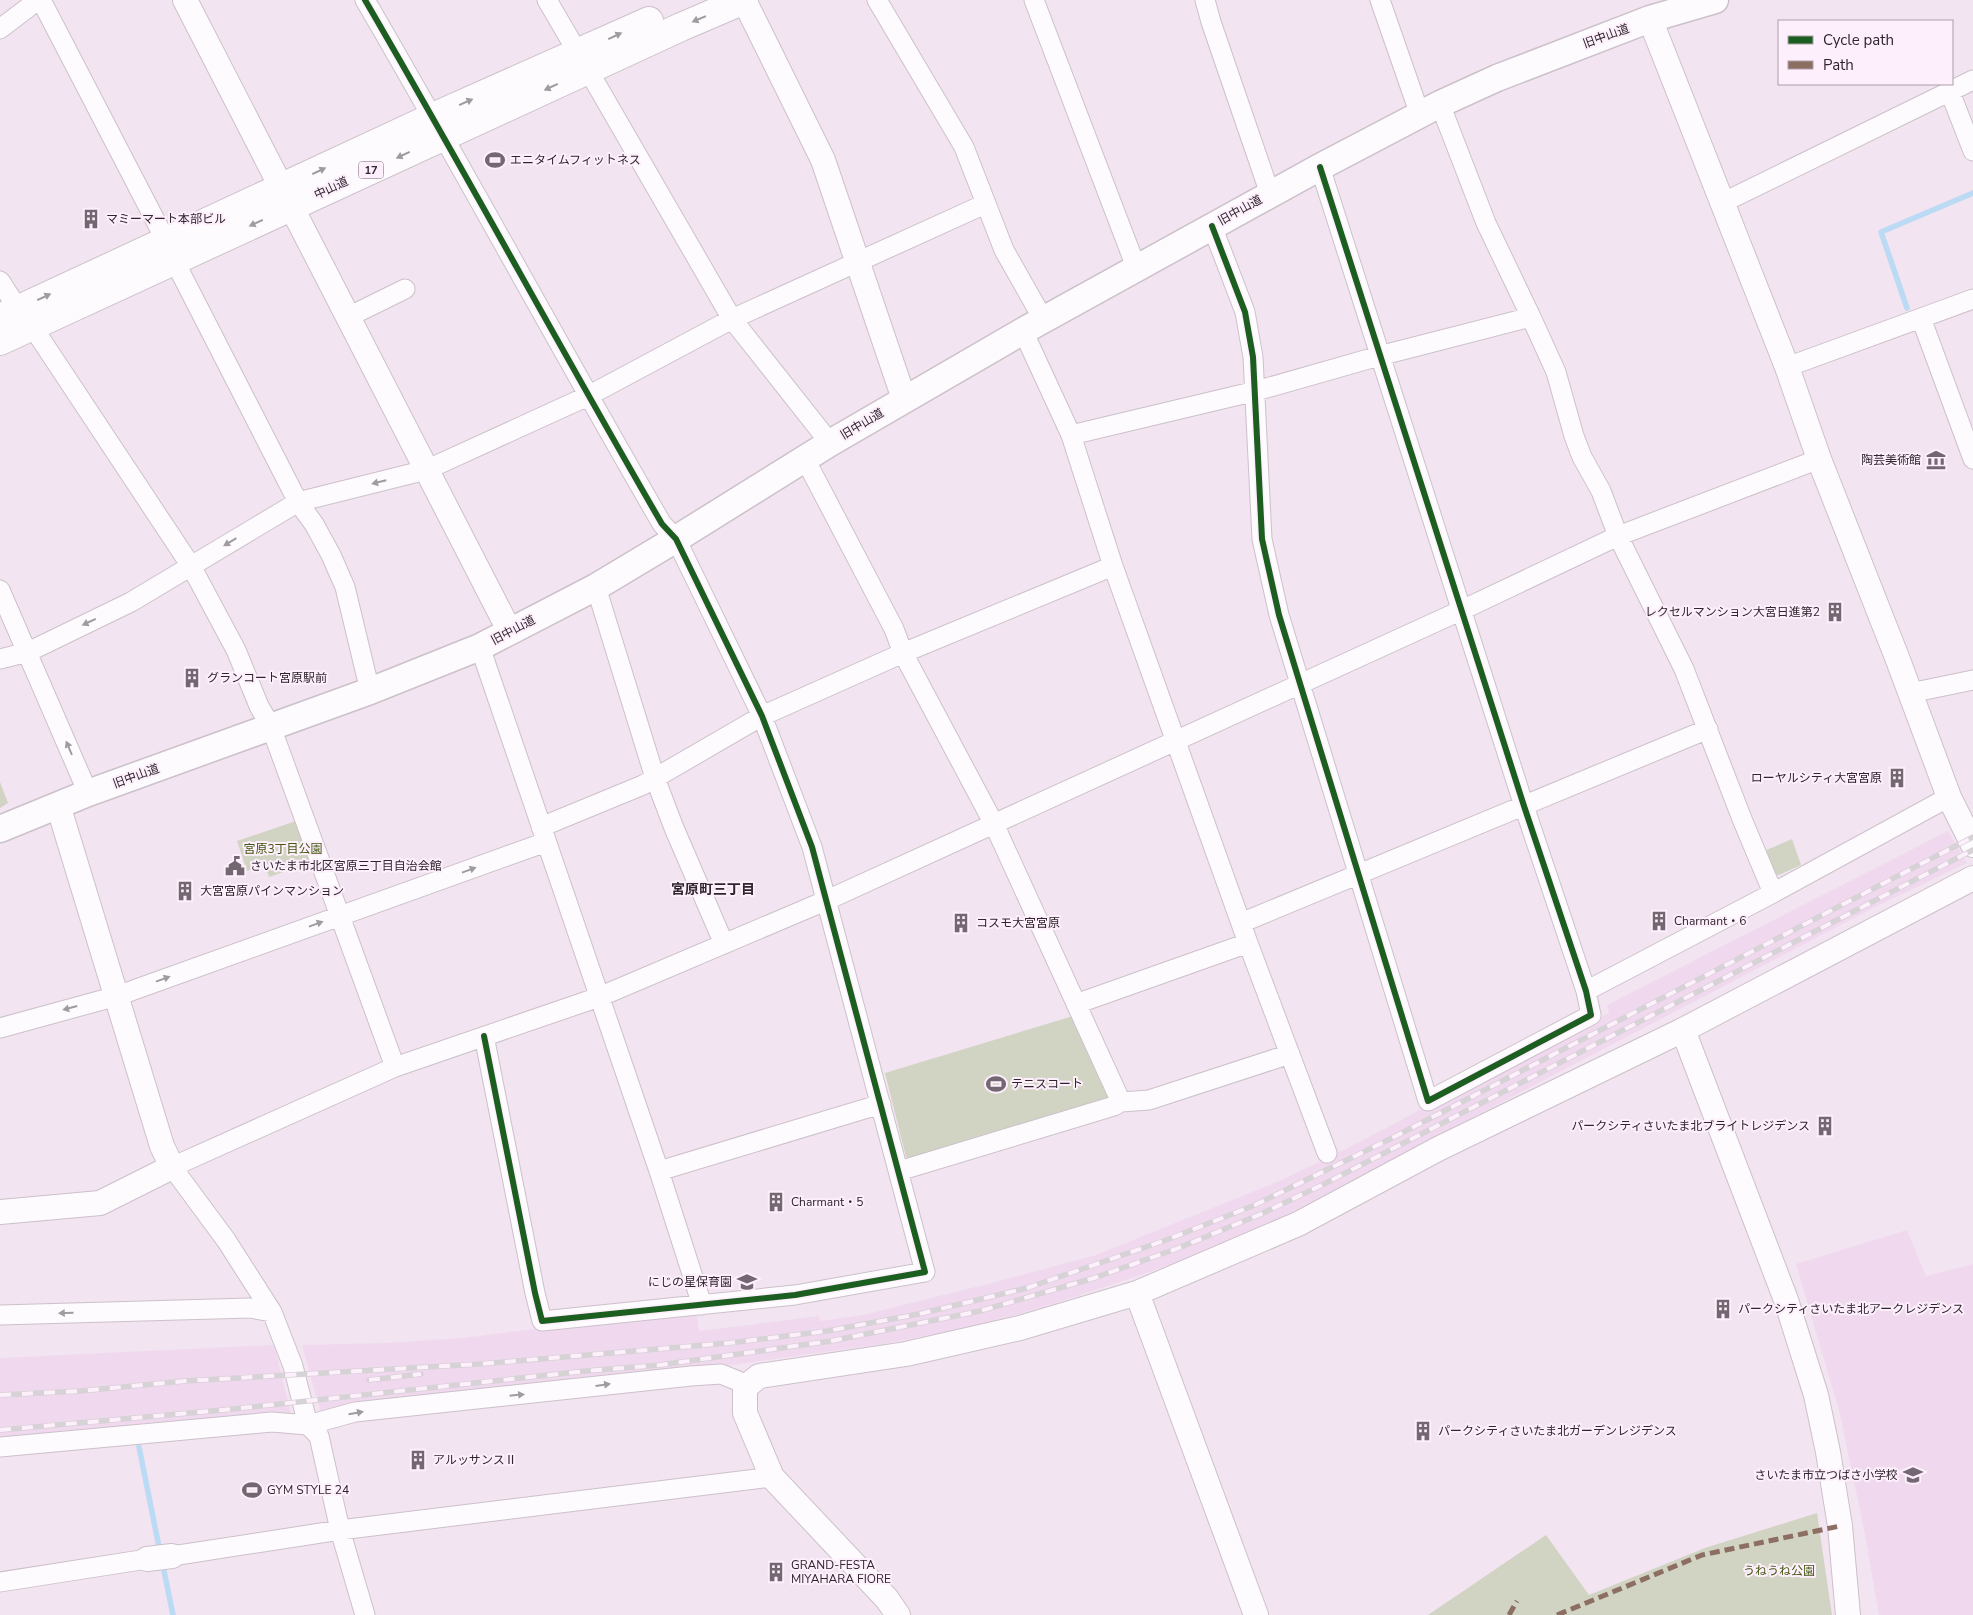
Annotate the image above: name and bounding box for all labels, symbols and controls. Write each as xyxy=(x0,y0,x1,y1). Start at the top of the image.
one-way arrow xyxy=(692,16,706,24)
street label: 旧中山道 xyxy=(1581,20,1631,52)
legend xyxy=(1778,20,1953,85)
text: Cycle path xyxy=(1823,30,1894,50)
one-way arrow xyxy=(608,32,622,40)
text: Path xyxy=(1823,55,1854,75)
one-way arrow xyxy=(544,83,558,91)
one-way arrow xyxy=(459,98,473,106)
sports icon: エニタイムフィットネス xyxy=(484,149,506,171)
one-way arrow xyxy=(396,151,410,159)
place label: エニタイムフィットネス xyxy=(510,152,641,168)
road number: 17 xyxy=(358,162,384,178)
one-way arrow xyxy=(312,166,326,174)
street label: 中山道 xyxy=(311,173,351,203)
street label: 旧中山道 xyxy=(1215,191,1265,229)
building icon: マミーマート本部ビル xyxy=(80,208,102,230)
place label: マミーマート本部ビル xyxy=(106,211,226,227)
one-way arrow xyxy=(249,219,263,227)
one-way arrow xyxy=(37,293,51,301)
street label: 旧中山道 xyxy=(837,405,887,443)
museum icon: 陶芸美術館 xyxy=(1925,449,1947,471)
place label: 陶芸美術館 xyxy=(1861,452,1921,468)
one-way arrow xyxy=(372,478,387,486)
one-way arrow xyxy=(224,538,237,547)
building icon: レクセルマンション大宮日進第2 xyxy=(1824,601,1846,623)
place label: レクセルマンション大宮日進第2 xyxy=(1645,604,1820,620)
street label: 旧中山道 xyxy=(488,612,538,648)
one-way arrow xyxy=(82,618,96,626)
building icon: グランコート宮原駅前 xyxy=(181,667,203,689)
place label: グランコート宮原駅前 xyxy=(207,670,327,686)
one-way arrow xyxy=(64,741,72,755)
street label: 旧中山道 xyxy=(111,760,161,792)
building icon: ローヤルシティ大宮宮原 xyxy=(1886,767,1908,789)
place label: ローヤルシティ大宮宮原 xyxy=(1751,770,1882,786)
park label: 宮原3丁目公園 xyxy=(243,841,323,857)
public building icon: さいたま市北区宮原三丁目自治会館 xyxy=(224,855,246,877)
place label: さいたま市北区宮原三丁目自治会館 xyxy=(250,858,442,874)
one-way arrow xyxy=(462,866,477,874)
building icon: 大宮宮原パインマンション xyxy=(174,880,196,902)
district label: 宮原町三丁目 xyxy=(671,880,755,899)
place label: 大宮宮原パインマンション xyxy=(200,883,344,899)
building icon: Charmant・6 xyxy=(1648,910,1670,932)
building icon: コスモ大宮宮原 xyxy=(950,912,972,934)
place label: Charmant・6 xyxy=(1674,913,1746,929)
place label: コスモ大宮宮原 xyxy=(976,915,1060,931)
one-way arrow xyxy=(309,920,324,928)
one-way arrow xyxy=(156,975,171,983)
one-way arrow xyxy=(63,1005,78,1013)
sports icon: テニスコート xyxy=(985,1073,1007,1095)
place label: テニスコート xyxy=(1011,1076,1083,1092)
building icon: パークシティさいたま北ブライトレジデンス xyxy=(1814,1115,1836,1137)
place label: パークシティさいたま北ブライトレジデンス xyxy=(1571,1118,1810,1134)
building icon: Charmant・5 xyxy=(765,1191,787,1213)
place label: Charmant・5 xyxy=(791,1194,863,1210)
school or university icon: にじの星保育園 xyxy=(736,1271,758,1293)
place label: にじの星保育園 xyxy=(648,1274,732,1290)
building icon: パークシティさいたま北アークレジデンス xyxy=(1712,1298,1734,1320)
place label: パークシティさいたま北アークレジデンス xyxy=(1738,1301,1964,1317)
one-way arrow xyxy=(58,1310,74,1318)
one-way arrow xyxy=(595,1380,611,1388)
one-way arrow xyxy=(509,1391,525,1399)
one-way arrow xyxy=(348,1408,364,1416)
building icon: パークシティさいたま北ガーデンレジデンス xyxy=(1412,1420,1434,1442)
place label: パークシティさいたま北ガーデンレジデンス xyxy=(1438,1423,1677,1439)
building icon: アルッサンスⅡ xyxy=(407,1449,429,1471)
place label: アルッサンスⅡ xyxy=(433,1452,517,1468)
school or university icon: さいたま市立つばさ小学校 xyxy=(1902,1464,1924,1486)
place label: さいたま市立つばさ小学校 xyxy=(1754,1467,1898,1483)
sports icon: GYM STYLE 24 xyxy=(241,1479,263,1501)
place label: GYM STYLE 24 xyxy=(267,1482,349,1498)
place label: GRAND-FESTA MIYAHARA FIORE xyxy=(791,1557,891,1587)
building icon: GRAND-FESTA MIYAHARA FIORE xyxy=(765,1561,787,1583)
park label: うねうね公園 xyxy=(1743,1563,1815,1579)

